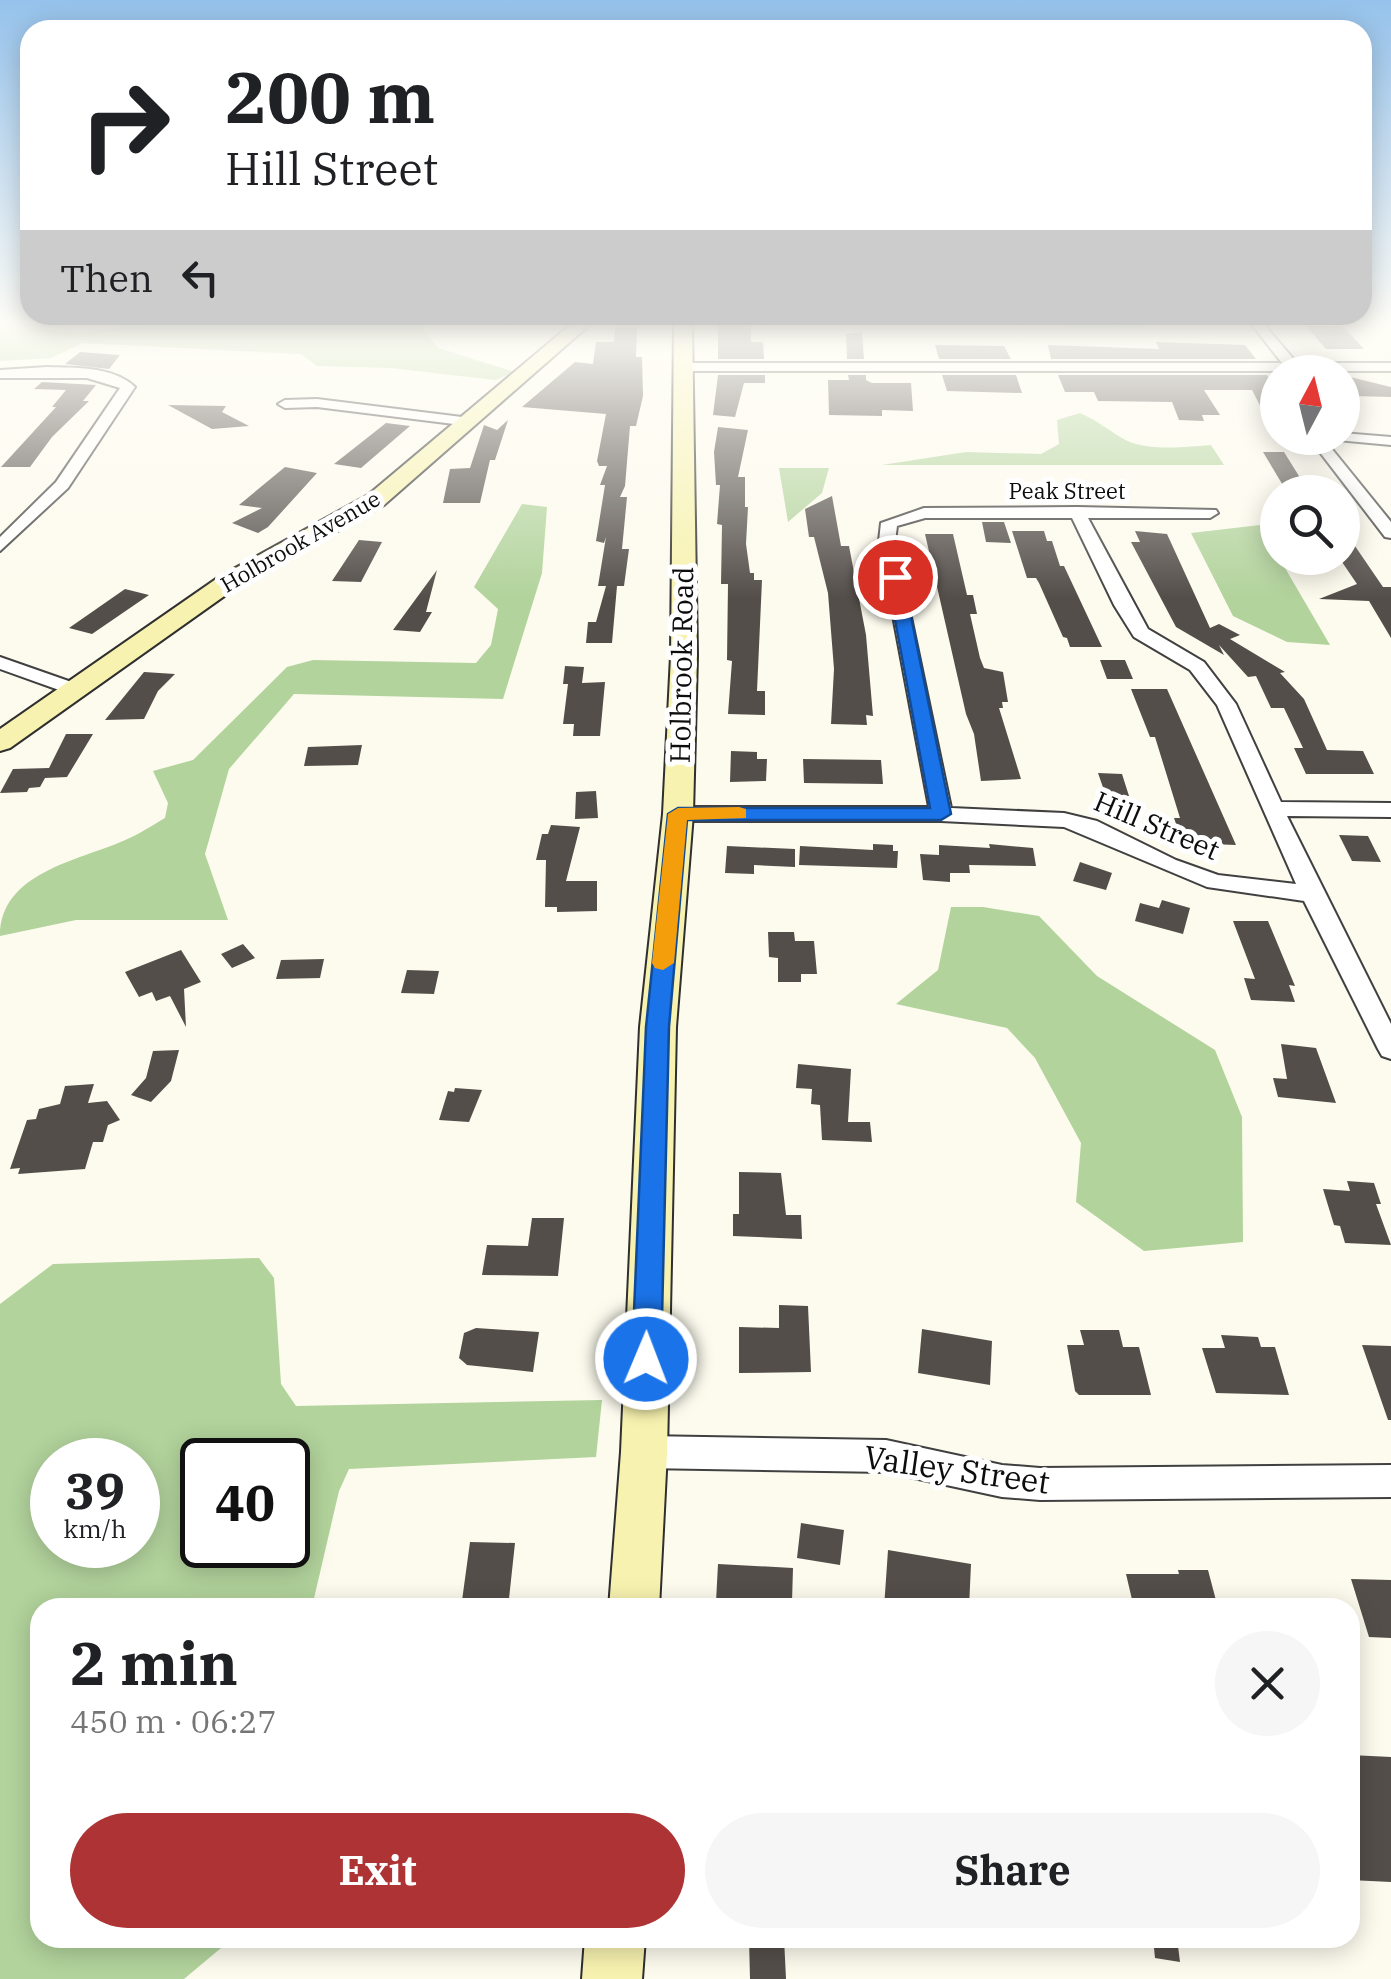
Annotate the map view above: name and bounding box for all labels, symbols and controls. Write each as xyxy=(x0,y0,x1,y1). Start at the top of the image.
text: 200 m xyxy=(225,51,435,142)
icon: right xyxy=(60,60,190,190)
text: Hill Street xyxy=(225,139,438,197)
icon: left xyxy=(173,250,228,305)
text: Then xyxy=(60,253,153,302)
north arrow xyxy=(1260,355,1360,455)
map controls xyxy=(1260,355,1360,575)
button: search xyxy=(1260,475,1360,575)
street label: Peak Street xyxy=(1008,476,1126,505)
street label: Holbrook Avenue xyxy=(215,484,385,598)
pin xyxy=(853,535,938,620)
icon: arrive xyxy=(868,550,923,605)
street label: Holbrook Road xyxy=(661,566,701,764)
street label: Hill Street xyxy=(1089,782,1225,868)
position arrow xyxy=(594,1307,698,1411)
street label: Valley Street xyxy=(861,1435,1053,1503)
speed limit sign: 40 xyxy=(180,1438,310,1568)
text: 39 xyxy=(65,1458,125,1523)
text: km/h xyxy=(63,1512,127,1545)
text: 2 min xyxy=(70,1623,238,1702)
button: close xyxy=(1215,1631,1320,1736)
text: 450 m · 06:27 xyxy=(70,1700,277,1742)
button: Exit xyxy=(70,1813,685,1928)
button: Share xyxy=(705,1813,1320,1928)

